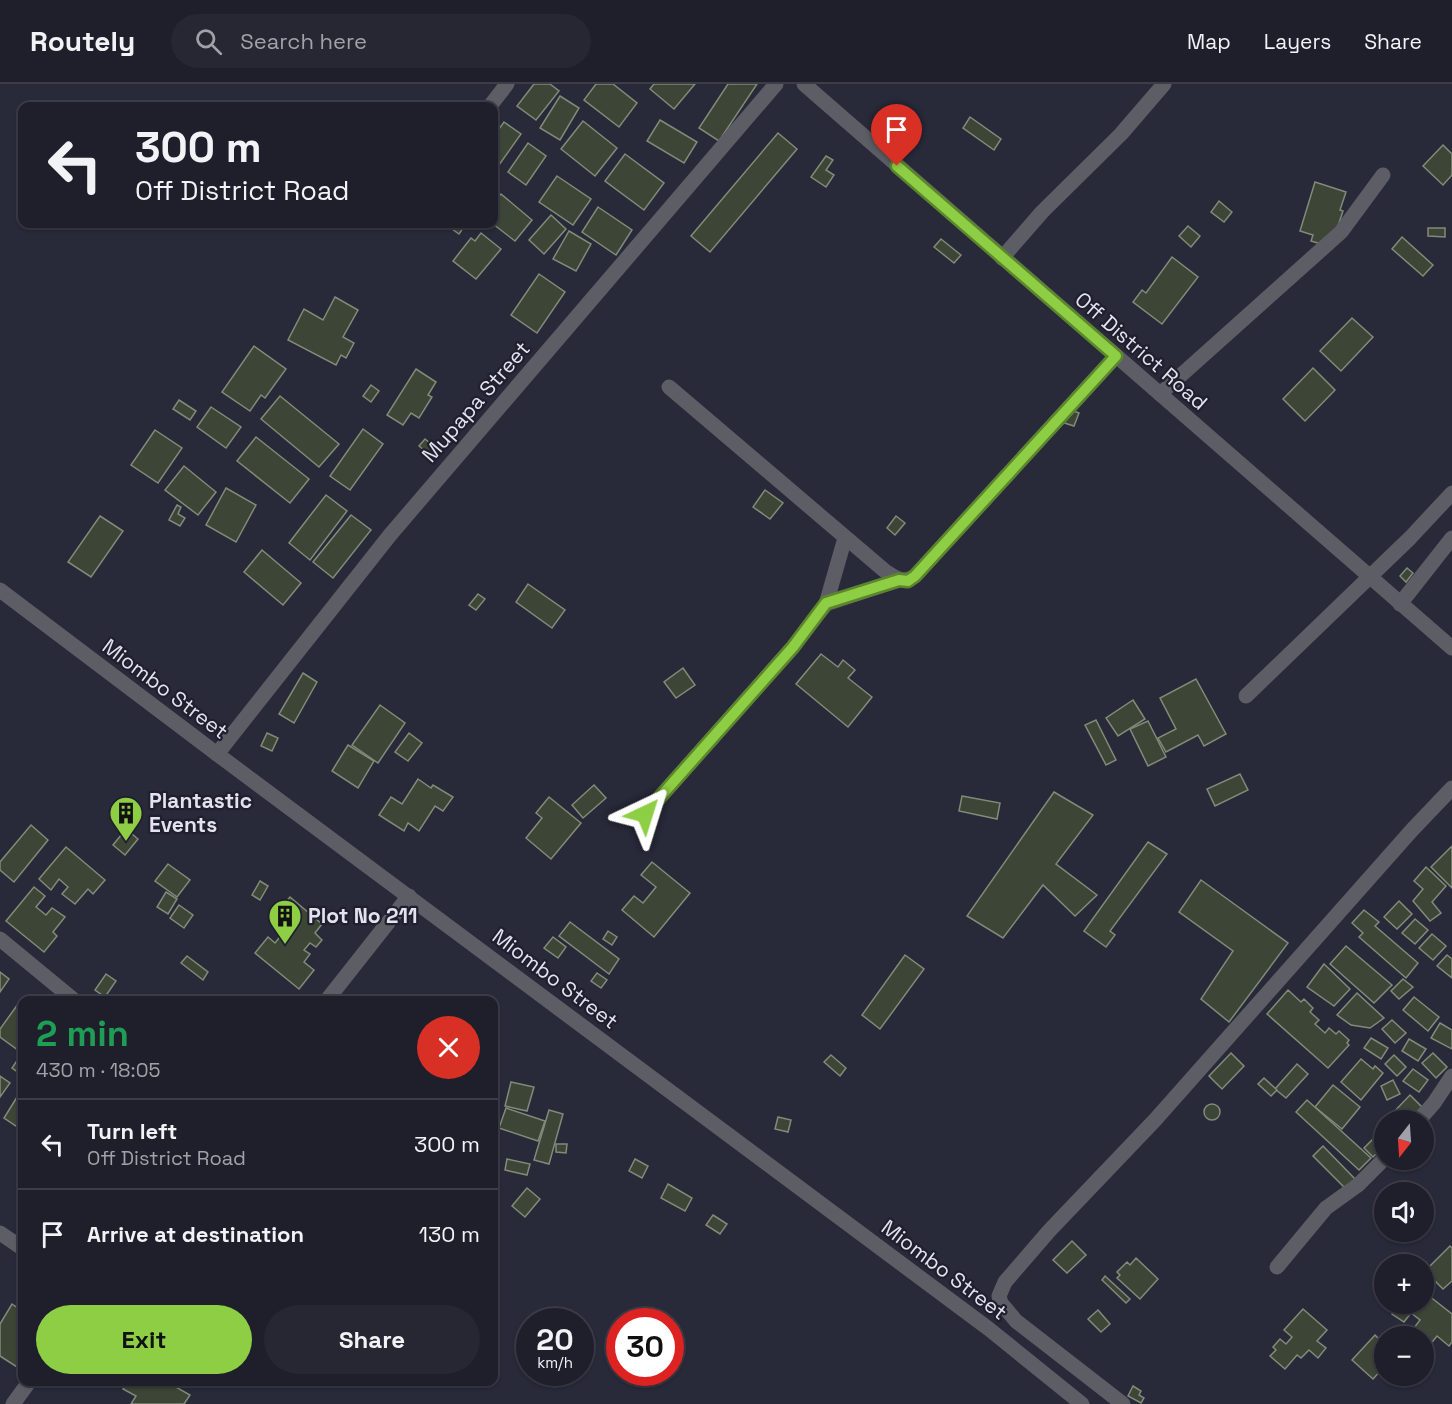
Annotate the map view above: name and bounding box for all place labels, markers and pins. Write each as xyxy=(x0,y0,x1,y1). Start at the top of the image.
pin xyxy=(871,104,922,166)
place label: Plantastic Events xyxy=(149,787,252,838)
building icon: Plantastic Events xyxy=(108,795,144,842)
building icon: Plot No 211 xyxy=(267,898,303,945)
place label: Plot No 211 xyxy=(308,902,417,929)

